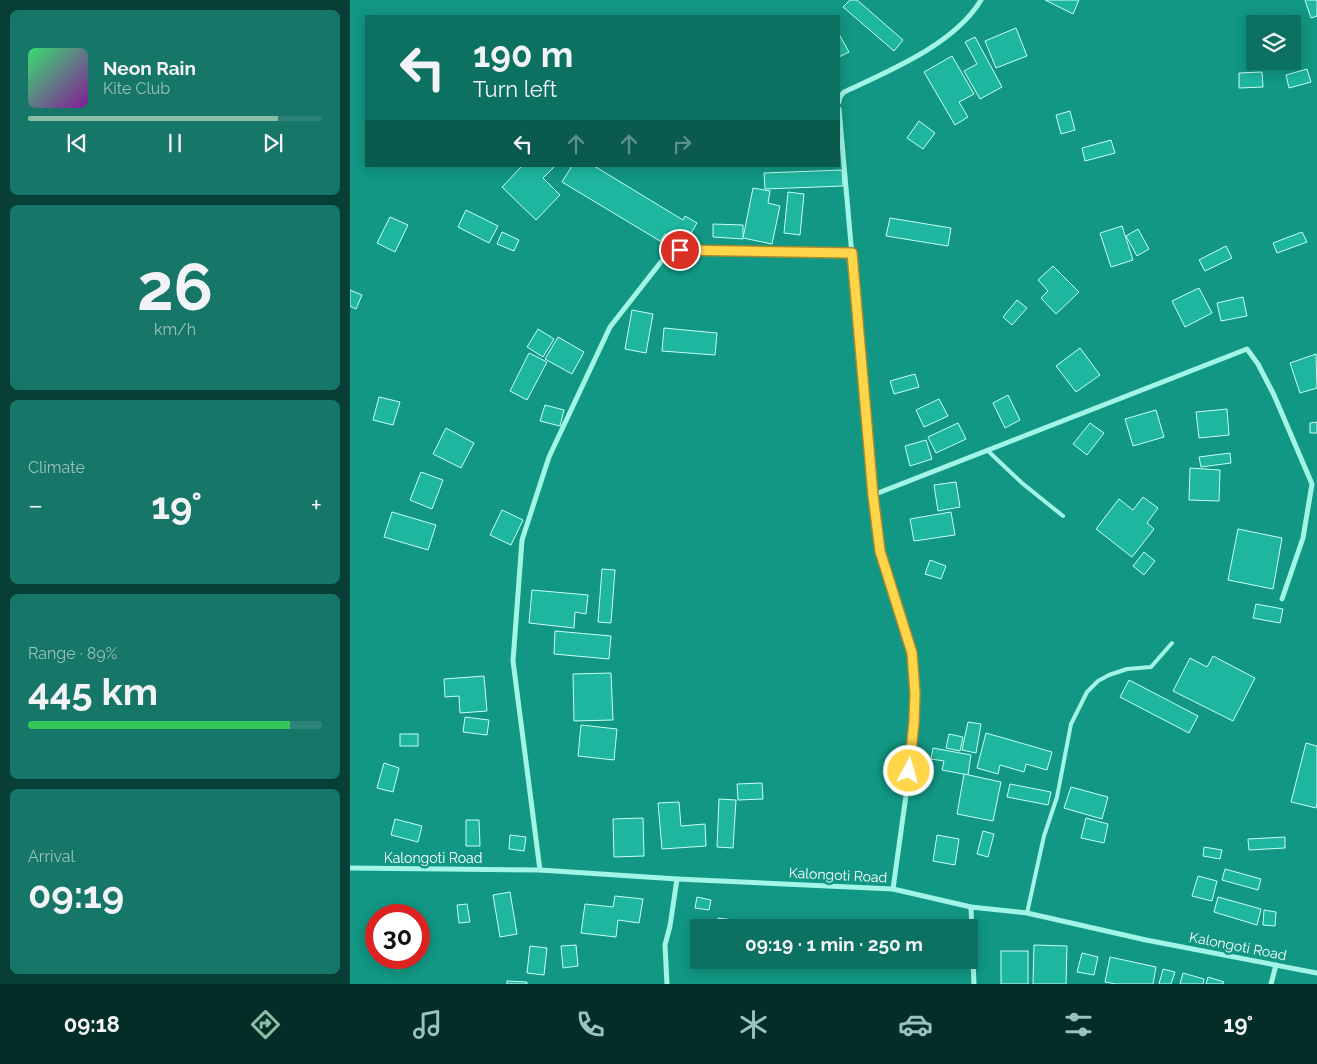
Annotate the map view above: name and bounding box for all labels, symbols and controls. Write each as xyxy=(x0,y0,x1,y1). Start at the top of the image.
map controls xyxy=(1246,15,1301,70)
button: layers xyxy=(1246,15,1301,70)
text: 190 m xyxy=(473,34,573,75)
icon: left xyxy=(390,35,455,100)
text: Neon Rain xyxy=(103,57,196,79)
text: Turn left xyxy=(473,76,557,102)
text: Kite Club xyxy=(103,79,170,98)
icon: previous xyxy=(63,129,91,157)
icon: pause xyxy=(161,129,189,157)
icon: next xyxy=(259,129,287,157)
icon: left xyxy=(509,130,537,158)
icon: ahead xyxy=(562,130,590,158)
icon: ahead xyxy=(615,130,643,158)
icon: right xyxy=(668,130,696,158)
pin xyxy=(659,229,701,271)
icon: arrive xyxy=(666,236,694,264)
text: 26 xyxy=(137,249,213,325)
text: km/h xyxy=(154,320,196,339)
text: Climate xyxy=(28,458,85,477)
text: 19° xyxy=(151,483,202,528)
text: − xyxy=(28,489,43,522)
text: + xyxy=(310,489,322,522)
text: Range · 89% xyxy=(28,644,117,663)
text: 445 km xyxy=(28,669,158,714)
position arrow xyxy=(882,744,934,796)
text: Arrival xyxy=(28,847,75,866)
street label: Kalongoti Road xyxy=(384,850,482,866)
street label: Kalongoti Road xyxy=(788,864,888,886)
text: 09:19 xyxy=(28,872,124,917)
speed limit sign: 30 xyxy=(365,904,430,969)
street label: Kalongoti Road xyxy=(1188,929,1288,963)
text: 09:19 · 1 min · 250 m xyxy=(745,933,923,955)
icon: directions xyxy=(248,1007,283,1042)
icon: music xyxy=(410,1007,445,1042)
icon: phone xyxy=(573,1007,608,1042)
icon: climate xyxy=(736,1007,771,1042)
icon: car xyxy=(898,1007,933,1042)
icon: filters xyxy=(1061,1007,1096,1042)
text: 09:18 xyxy=(64,1011,120,1037)
text: 19° xyxy=(1224,1011,1253,1037)

